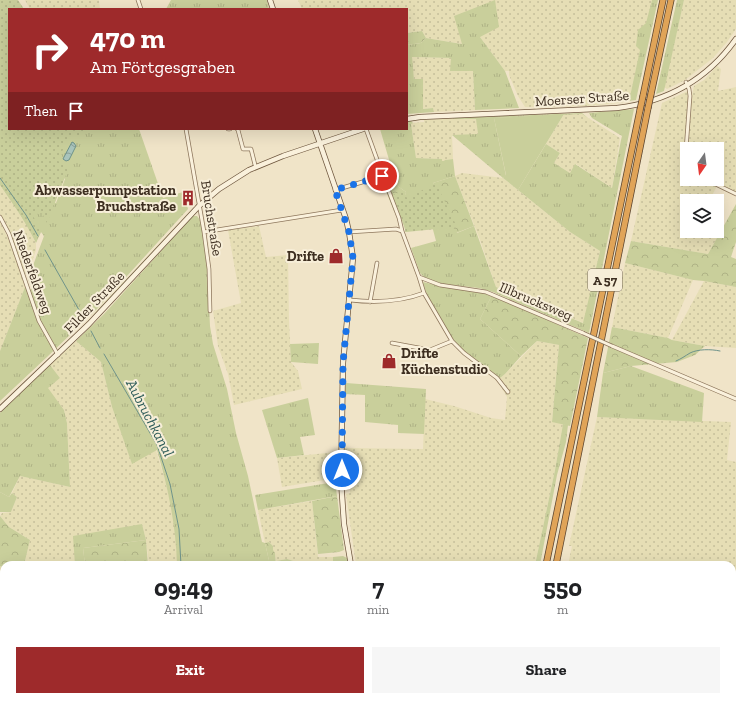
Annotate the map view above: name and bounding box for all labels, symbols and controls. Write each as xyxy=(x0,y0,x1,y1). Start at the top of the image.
text: 470 m xyxy=(90,22,165,55)
icon: right xyxy=(24,24,76,76)
text: Am Förtgesgraben xyxy=(90,56,235,78)
street label: Moerser Straße xyxy=(534,87,630,110)
icon: arrive xyxy=(65,100,87,122)
text: Then xyxy=(24,102,57,120)
north arrow xyxy=(680,142,724,186)
map controls xyxy=(680,142,724,238)
pin xyxy=(365,159,399,193)
icon: arrive xyxy=(371,165,393,187)
street label: Bruchstraße xyxy=(197,179,226,257)
place label: Abwasserpumpstation Bruchstraße xyxy=(34,182,177,215)
building icon: Abwasserpumpstation Bruchstraße xyxy=(179,189,197,207)
button: layers xyxy=(680,194,724,238)
street label: Niederfeldweg xyxy=(10,228,56,317)
shop icon: Drifte xyxy=(327,247,345,265)
place label: Drifte xyxy=(287,248,324,265)
street label: Filder Straße xyxy=(61,268,128,337)
road number: A 57 xyxy=(588,269,622,291)
street label: Illbrucksweg xyxy=(497,278,575,325)
place label: Drifte Küchenstudio xyxy=(401,345,489,378)
shop icon: Drifte Küchenstudio xyxy=(380,352,398,370)
water label: Aubruchkanal xyxy=(122,375,178,460)
position arrow xyxy=(321,449,363,491)
text: 09:49 xyxy=(154,573,213,602)
text: 7 xyxy=(372,573,384,602)
text: 550 xyxy=(543,573,582,602)
text: Arrival xyxy=(164,602,203,617)
text: min xyxy=(367,602,389,617)
text: m xyxy=(557,602,568,617)
button: Exit xyxy=(16,647,364,693)
button: Share xyxy=(372,647,720,693)

